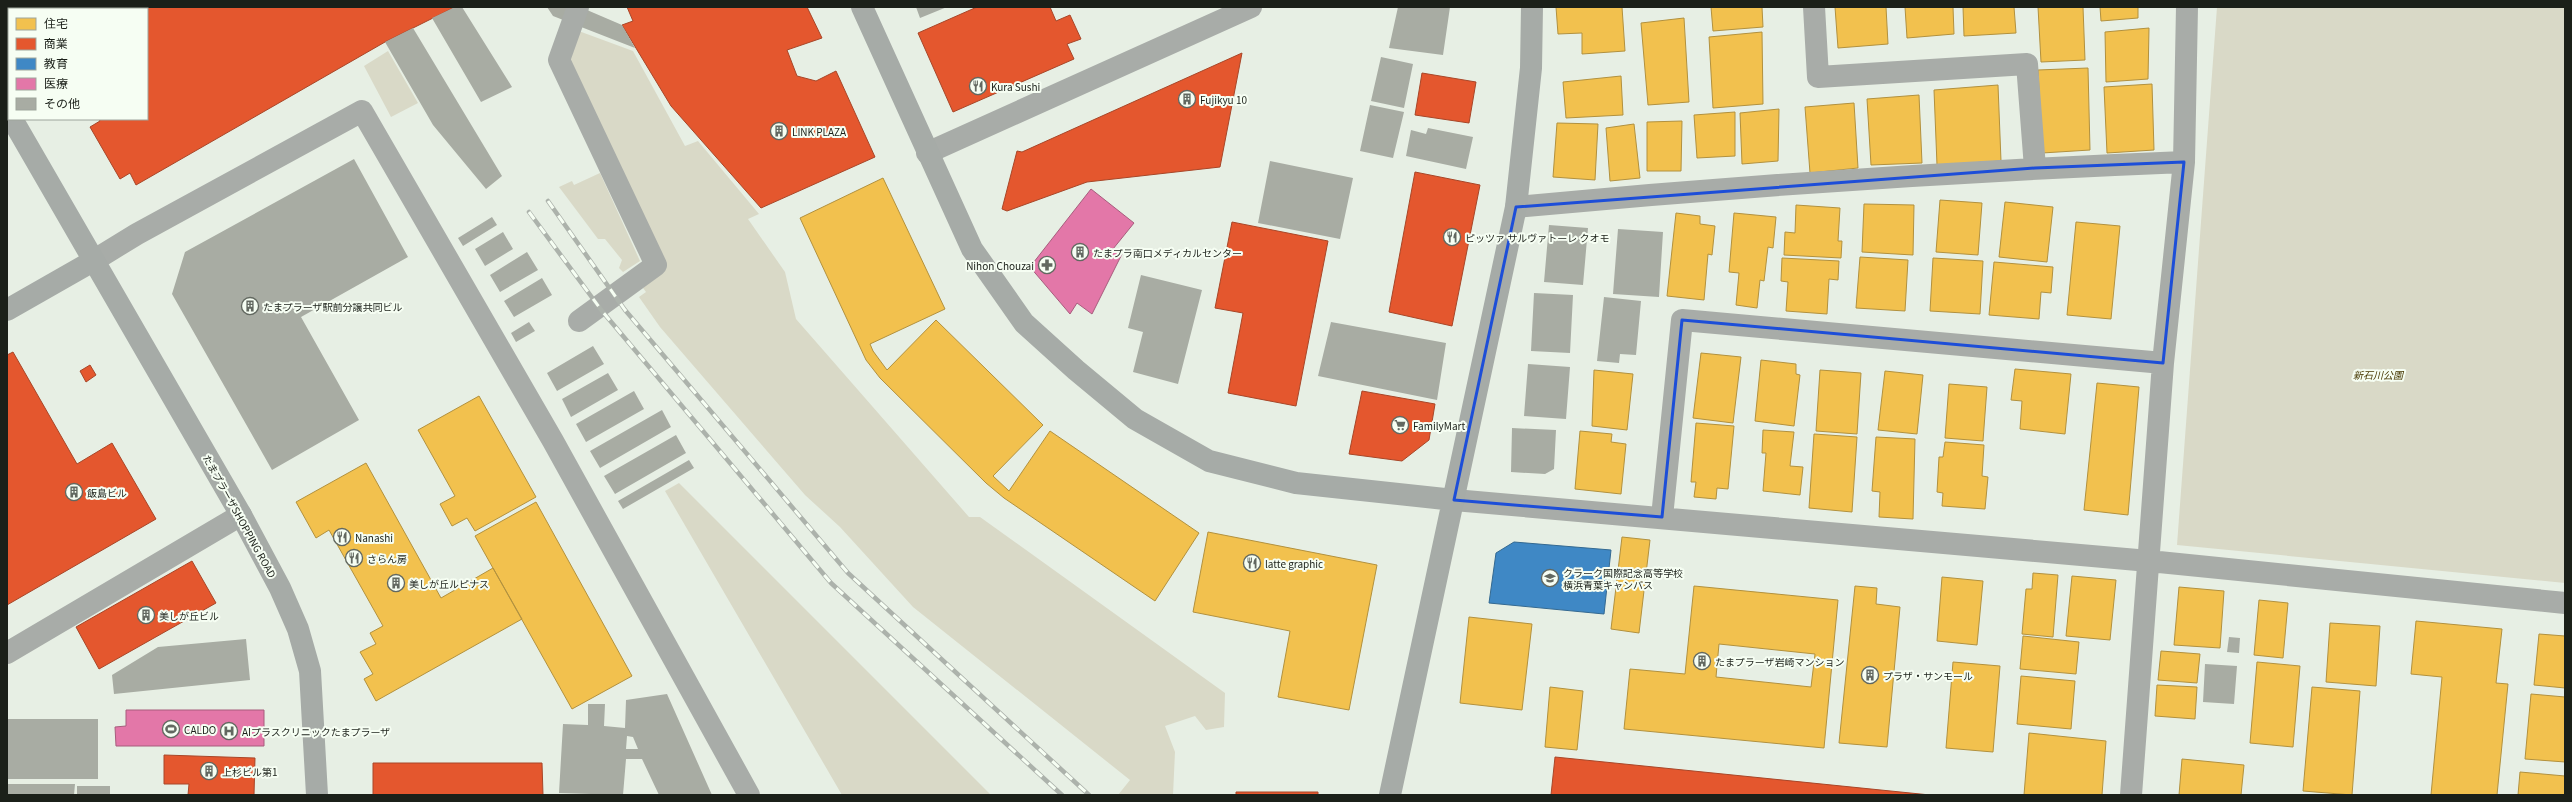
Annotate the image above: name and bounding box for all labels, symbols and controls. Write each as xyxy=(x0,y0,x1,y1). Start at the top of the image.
legend xyxy=(8,8,148,120)
text: 住宅 xyxy=(44,14,68,31)
text: 商業 xyxy=(44,34,68,51)
text: 教育 xyxy=(44,54,68,71)
text: 医療 xyxy=(44,74,68,91)
restaurant icon: Kura Sushi xyxy=(968,76,988,96)
place label: Kura Sushi xyxy=(991,79,1040,94)
building icon: Fujikyu 10 xyxy=(1177,89,1197,109)
place label: Fujikyu 10 xyxy=(1200,92,1247,107)
text: その他 xyxy=(44,94,80,111)
building icon: LINK PLAZA xyxy=(769,121,789,141)
place label: LINK PLAZA xyxy=(792,124,847,139)
restaurant icon: ピッツァ サルヴァトーレ クオモ xyxy=(1442,227,1462,247)
place label: ピッツァ サルヴァトーレ クオモ xyxy=(1465,230,1609,245)
building icon: たまプラ南口メディカルセンター xyxy=(1070,242,1090,262)
place label: たまプラ南口メディカルセンター xyxy=(1093,245,1242,260)
pharmacy icon: Nihon Chouzai xyxy=(1037,255,1057,275)
place label: Nihon Chouzai xyxy=(966,258,1034,273)
building icon: たまプラーザ駅前分譲共同ビル xyxy=(240,296,260,316)
place label: たまプラーザ駅前分譲共同ビル xyxy=(263,299,403,314)
park label: 新石川公園 xyxy=(2353,367,2405,382)
supermarket icon: FamilyMart xyxy=(1390,415,1410,435)
place label: FamilyMart xyxy=(1413,418,1465,433)
street label: たまプラーザSHOPPING ROAD xyxy=(200,452,280,580)
building icon: 飯島ビル xyxy=(64,482,84,502)
place label: 飯島ビル xyxy=(87,485,127,500)
restaurant icon: Nanashi xyxy=(332,527,352,547)
place label: Nanashi xyxy=(355,530,393,545)
restaurant icon: さらん房 xyxy=(344,548,364,568)
place label: さらん房 xyxy=(367,551,407,566)
restaurant icon: latte graphic xyxy=(1242,553,1262,573)
place label: latte graphic xyxy=(1265,556,1323,571)
place label: クラーク国際記念高等学校 横浜青葉キャンパス xyxy=(1563,565,1683,592)
school or university icon: クラーク国際記念高等学校 横浜青葉キャンパス xyxy=(1540,568,1560,588)
building icon: 美しが丘ルピナス xyxy=(386,573,406,593)
place label: 美しが丘ルピナス xyxy=(409,576,489,591)
building icon: 美しが丘ビル xyxy=(136,605,156,625)
place label: 美しが丘ビル xyxy=(159,608,219,623)
building icon: たまプラーザ岩崎マンション xyxy=(1692,651,1712,671)
place label: たまプラーザ岩崎マンション xyxy=(1715,654,1845,669)
building icon: プラザ・サンモール xyxy=(1860,665,1880,685)
place label: プラザ・サンモール xyxy=(1883,668,1973,683)
sports icon: CALDO xyxy=(161,719,181,739)
hospital icon: AIプラスクリニックたまプラーザ xyxy=(219,721,239,741)
place label: CALDO xyxy=(184,722,216,737)
place label: AIプラスクリニックたまプラーザ xyxy=(242,724,390,739)
building icon: 上杉ビル第1 xyxy=(199,761,219,781)
place label: 上杉ビル第1 xyxy=(222,764,278,779)

